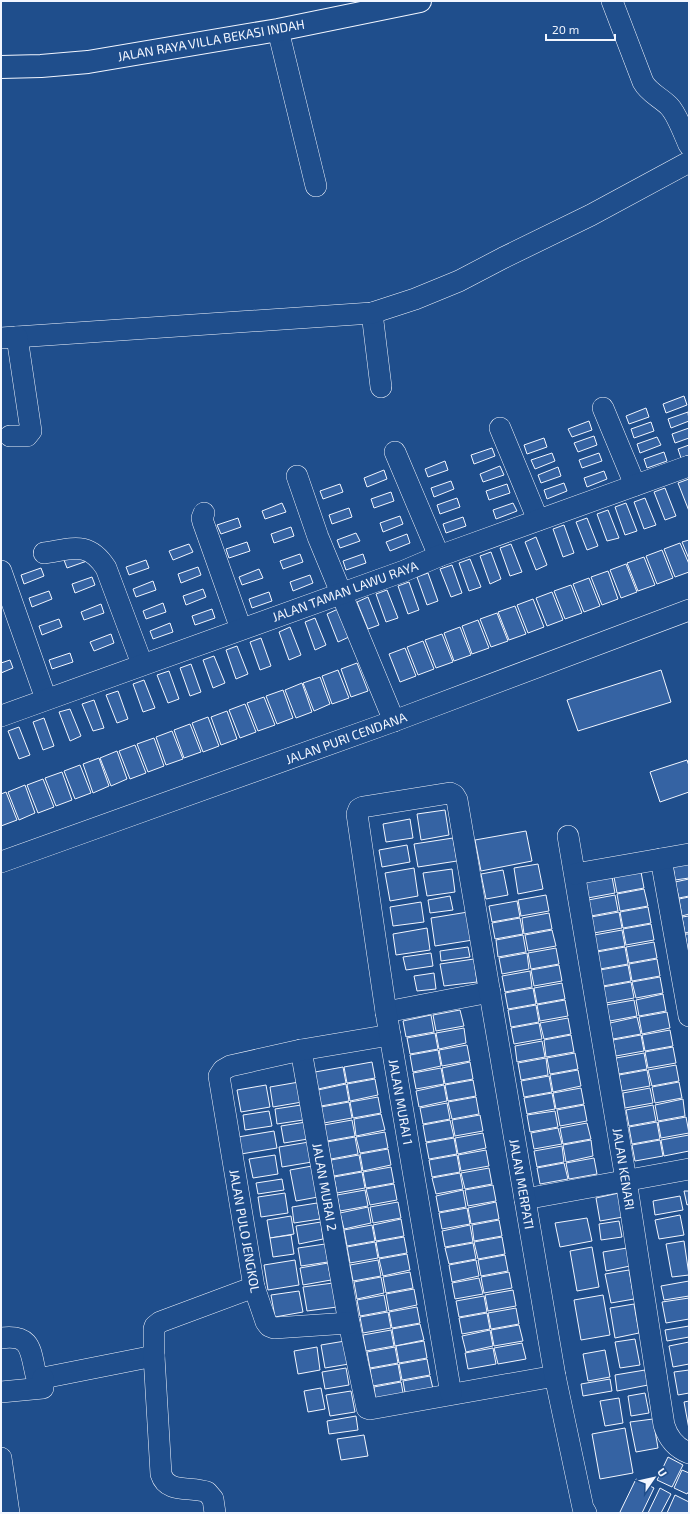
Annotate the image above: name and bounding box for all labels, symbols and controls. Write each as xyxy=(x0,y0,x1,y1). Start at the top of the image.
street label: JALAN RAYA VILLA BEKASI INDAH xyxy=(116,16,306,64)
scale bar xyxy=(546,16,615,42)
text: 20 m xyxy=(552,22,579,36)
street label: JALAN TAMAN LAWU RAYA xyxy=(270,557,420,625)
street label: JALAN PURI CENDANA xyxy=(283,709,409,767)
street label: JALAN MURAI 1 xyxy=(386,1058,416,1146)
street label: JALAN KENARI xyxy=(610,1127,638,1211)
street label: JALAN MERPATI xyxy=(506,1138,538,1230)
street label: JALAN MURAI 2 xyxy=(309,1142,341,1232)
street label: JALAN PULO JENGKOL xyxy=(226,1168,264,1294)
north arrow xyxy=(634,1458,674,1498)
text: U xyxy=(655,1465,670,1479)

